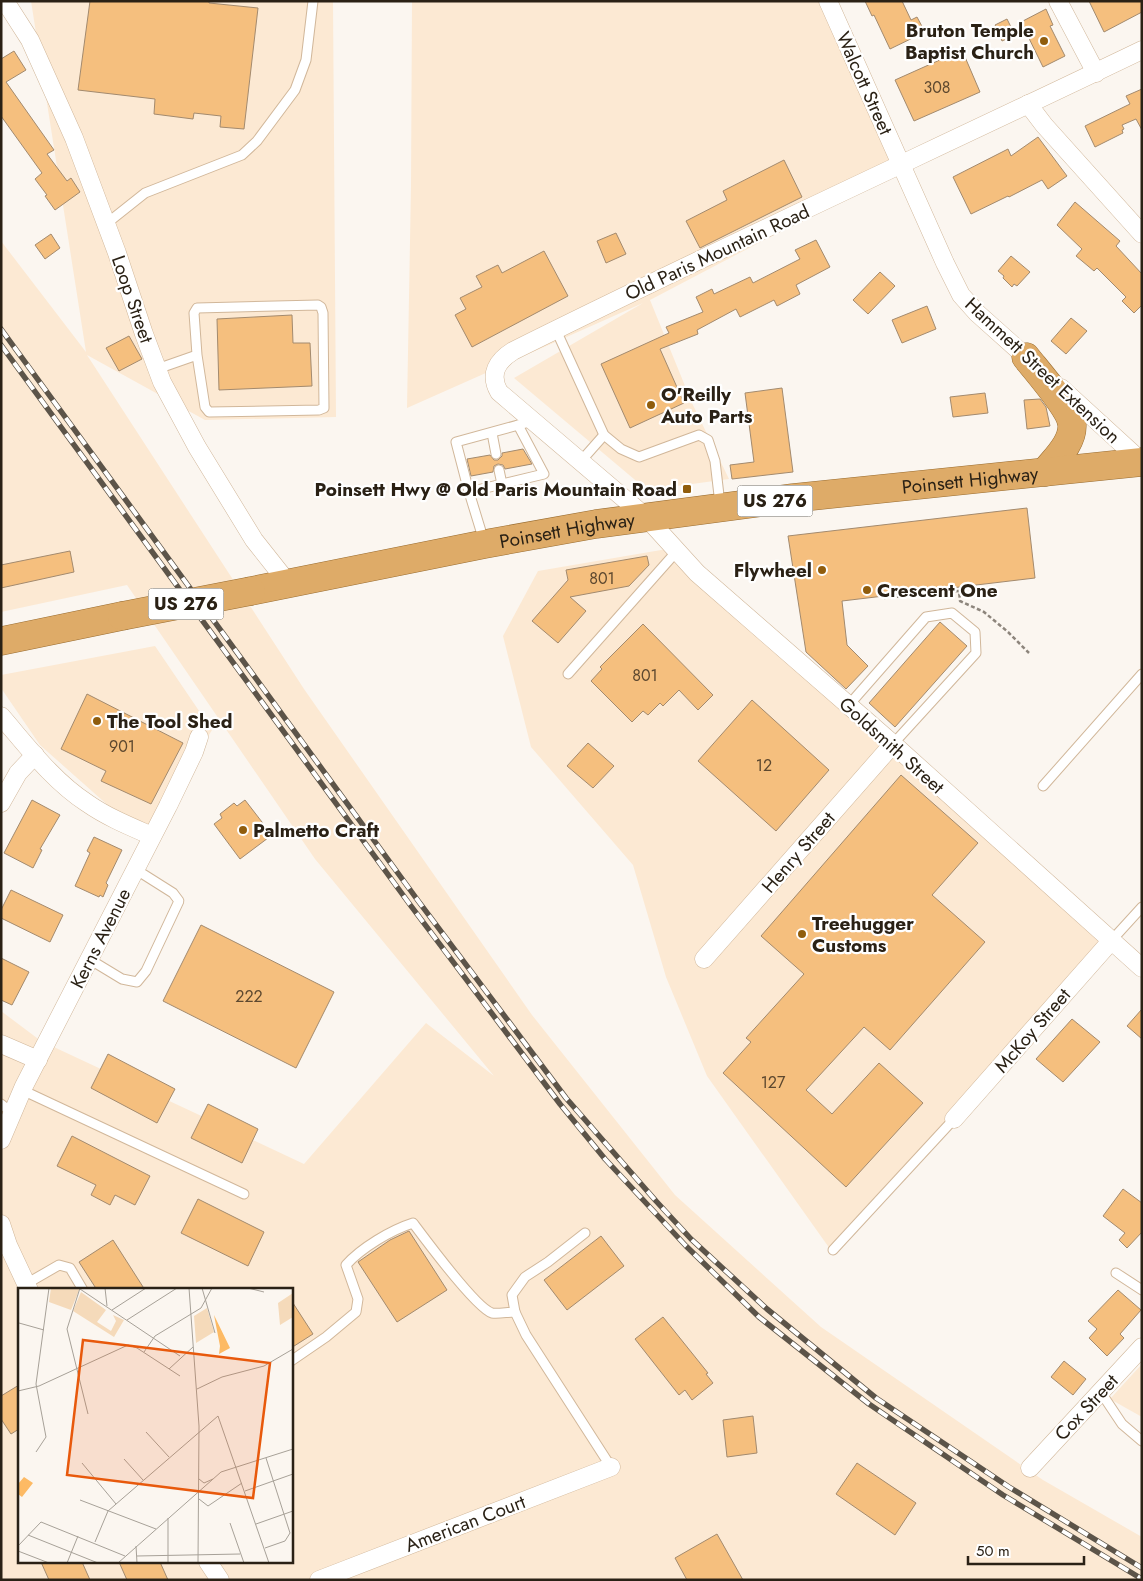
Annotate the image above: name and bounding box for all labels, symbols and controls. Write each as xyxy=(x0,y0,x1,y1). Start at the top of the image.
place label: Bruton Temple Baptist Church xyxy=(905,17,1034,66)
street label: Walcott Street xyxy=(830,27,899,139)
marker: Bruton Temple Baptist Church xyxy=(1038,35,1050,47)
house number: 308 xyxy=(923,76,951,99)
street label: Old Paris Mountain Road xyxy=(621,198,814,307)
street label: Loop Street xyxy=(105,252,160,347)
street label: Hammett Street Extension xyxy=(959,291,1126,450)
place label: O'Reilly Auto Parts xyxy=(660,381,753,430)
marker: O'Reilly Auto Parts xyxy=(645,399,657,411)
street label: Poinsett Highway xyxy=(900,460,1040,501)
place label: Poinsett Hwy @ Old Paris Mountain Road xyxy=(314,476,677,503)
marker: Poinsett Hwy @ Old Paris Mountain Road xyxy=(681,483,693,495)
road number: US 276 xyxy=(738,486,812,516)
street label: Poinsett Highway xyxy=(497,506,637,555)
place label: Flywheel xyxy=(734,557,812,584)
marker: Flywheel xyxy=(816,564,828,576)
house number: 801 xyxy=(589,567,615,590)
place label: Crescent One xyxy=(877,577,998,604)
marker: Crescent One xyxy=(861,584,873,596)
road number: US 276 xyxy=(148,588,224,620)
house number: 801 xyxy=(632,664,658,687)
street label: Goldsmith Street xyxy=(833,691,951,800)
place label: The Tool Shed xyxy=(107,708,232,735)
marker: The Tool Shed xyxy=(91,715,103,727)
house number: 901 xyxy=(109,735,135,758)
house number: 12 xyxy=(756,754,772,777)
street label: Henry Street xyxy=(755,805,842,899)
place label: Palmetto Craft xyxy=(253,817,379,844)
marker: Palmetto Craft xyxy=(237,824,249,836)
street label: Kerns Avenue xyxy=(64,883,137,993)
place label: Treehugger Customs xyxy=(812,910,914,959)
marker: Treehugger Customs xyxy=(796,928,808,940)
street label: McKoy Street xyxy=(988,982,1077,1078)
house number: 222 xyxy=(235,985,263,1008)
house number: 127 xyxy=(761,1071,786,1094)
inset map xyxy=(18,1288,292,1564)
street label: Cox Street xyxy=(1048,1368,1125,1447)
street label: American Court xyxy=(401,1488,530,1559)
scale bar xyxy=(968,1534,1084,1566)
text: 50 m xyxy=(976,1540,1010,1562)

